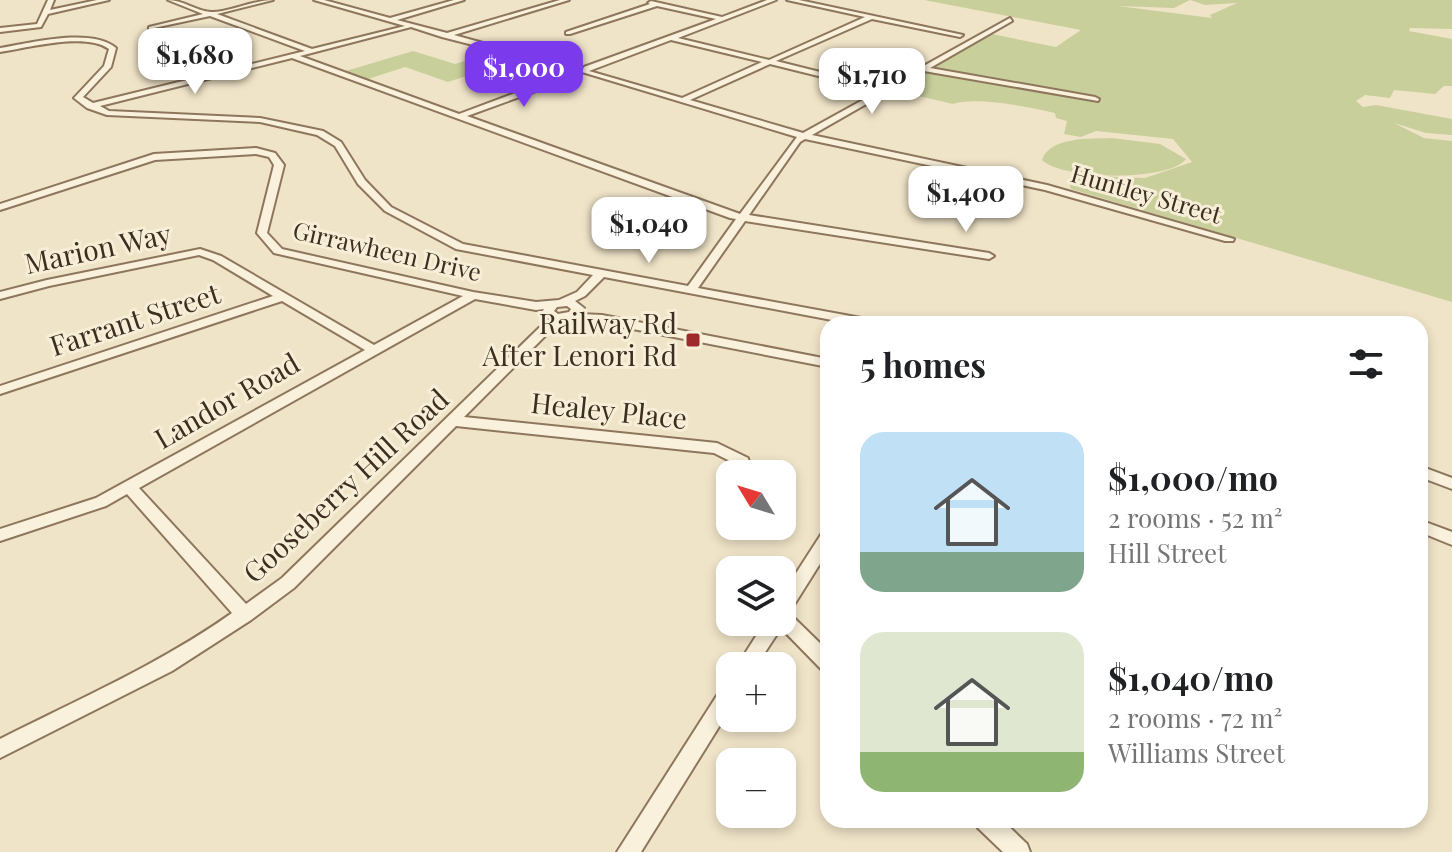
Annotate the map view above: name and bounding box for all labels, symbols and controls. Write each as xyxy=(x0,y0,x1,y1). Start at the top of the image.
pin: $1,680 xyxy=(130,28,260,96)
text: $1,680 xyxy=(156,36,234,71)
pin: $1,000 xyxy=(459,41,589,109)
pin: $1,710 xyxy=(807,48,937,116)
text: $1,000 xyxy=(483,49,565,84)
text: $1,710 xyxy=(837,56,907,91)
street label: Huntley Street xyxy=(1068,156,1226,230)
pin: $1,400 xyxy=(901,166,1031,234)
text: $1,400 xyxy=(926,174,1006,209)
pin: $1,040 xyxy=(584,197,714,265)
text: $1,040 xyxy=(610,205,688,240)
street label: Girrawheen Drive xyxy=(290,213,485,287)
street label: Marion Way xyxy=(21,214,174,281)
street label: Farrant Street xyxy=(45,273,225,363)
place label: Railway Rd After Lenori Rd xyxy=(481,304,677,373)
marker: Railway Rd After Lenori Rd xyxy=(684,331,702,349)
text: 5 homes xyxy=(860,341,986,387)
icon: filters xyxy=(1344,342,1388,386)
street label: Landor Road xyxy=(147,343,305,456)
street label: Gooseberry Hill Road xyxy=(234,380,456,590)
street label: Healey Place xyxy=(529,383,689,436)
text: $1,000/mo xyxy=(1108,454,1278,500)
north arrow xyxy=(716,460,796,540)
map controls xyxy=(716,460,796,828)
icon: home xyxy=(924,464,1020,560)
text: 2 rooms · 52 m² xyxy=(1108,500,1283,535)
text: Hill Street xyxy=(1108,535,1226,570)
button: layers xyxy=(716,556,796,636)
button: + xyxy=(716,652,796,732)
text: $1,040/mo xyxy=(1108,654,1274,700)
icon: home xyxy=(924,664,1020,760)
text: 2 rooms · 72 m² xyxy=(1108,700,1282,735)
text: Williams Street xyxy=(1108,735,1285,770)
button: − xyxy=(716,748,796,828)

